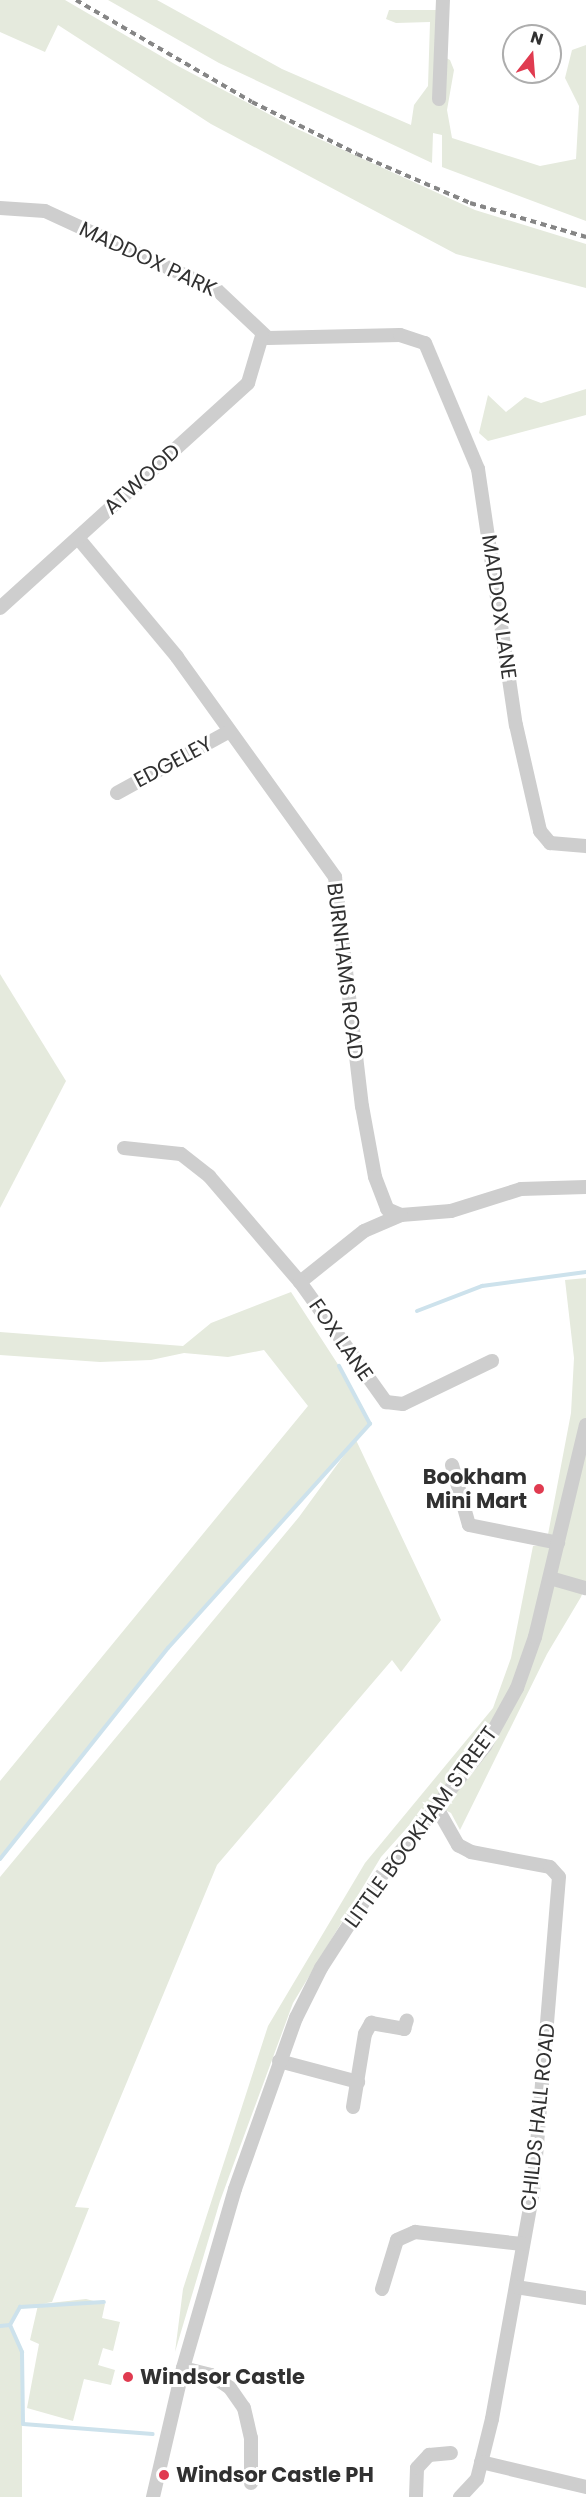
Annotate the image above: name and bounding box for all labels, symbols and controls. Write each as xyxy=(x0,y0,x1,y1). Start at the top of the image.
north arrow xyxy=(502,24,562,84)
text: N xyxy=(528,25,546,51)
street label: MADDOX PARK xyxy=(75,216,221,302)
street label: ATWOOD xyxy=(99,438,185,520)
street label: MADDOX LANE xyxy=(476,533,522,681)
street label: EDGELEY xyxy=(130,731,216,793)
street label: BURNHAMS ROAD xyxy=(322,881,368,1061)
street label: FOX LANE xyxy=(304,1294,378,1386)
place label: Bookham Mini Mart xyxy=(423,1464,527,1514)
marker: Bookham Mini Mart xyxy=(532,1482,546,1496)
street label: LITTLE BOOKHAM STREET xyxy=(340,1721,502,1933)
street label: CHILDS HALL ROAD xyxy=(516,2022,560,2212)
place label: Windsor Castle xyxy=(140,2364,305,2390)
marker: Windsor Castle xyxy=(121,2370,135,2384)
place label: Windsor Castle PH xyxy=(176,2462,374,2488)
marker: Windsor Castle PH xyxy=(157,2468,171,2482)

